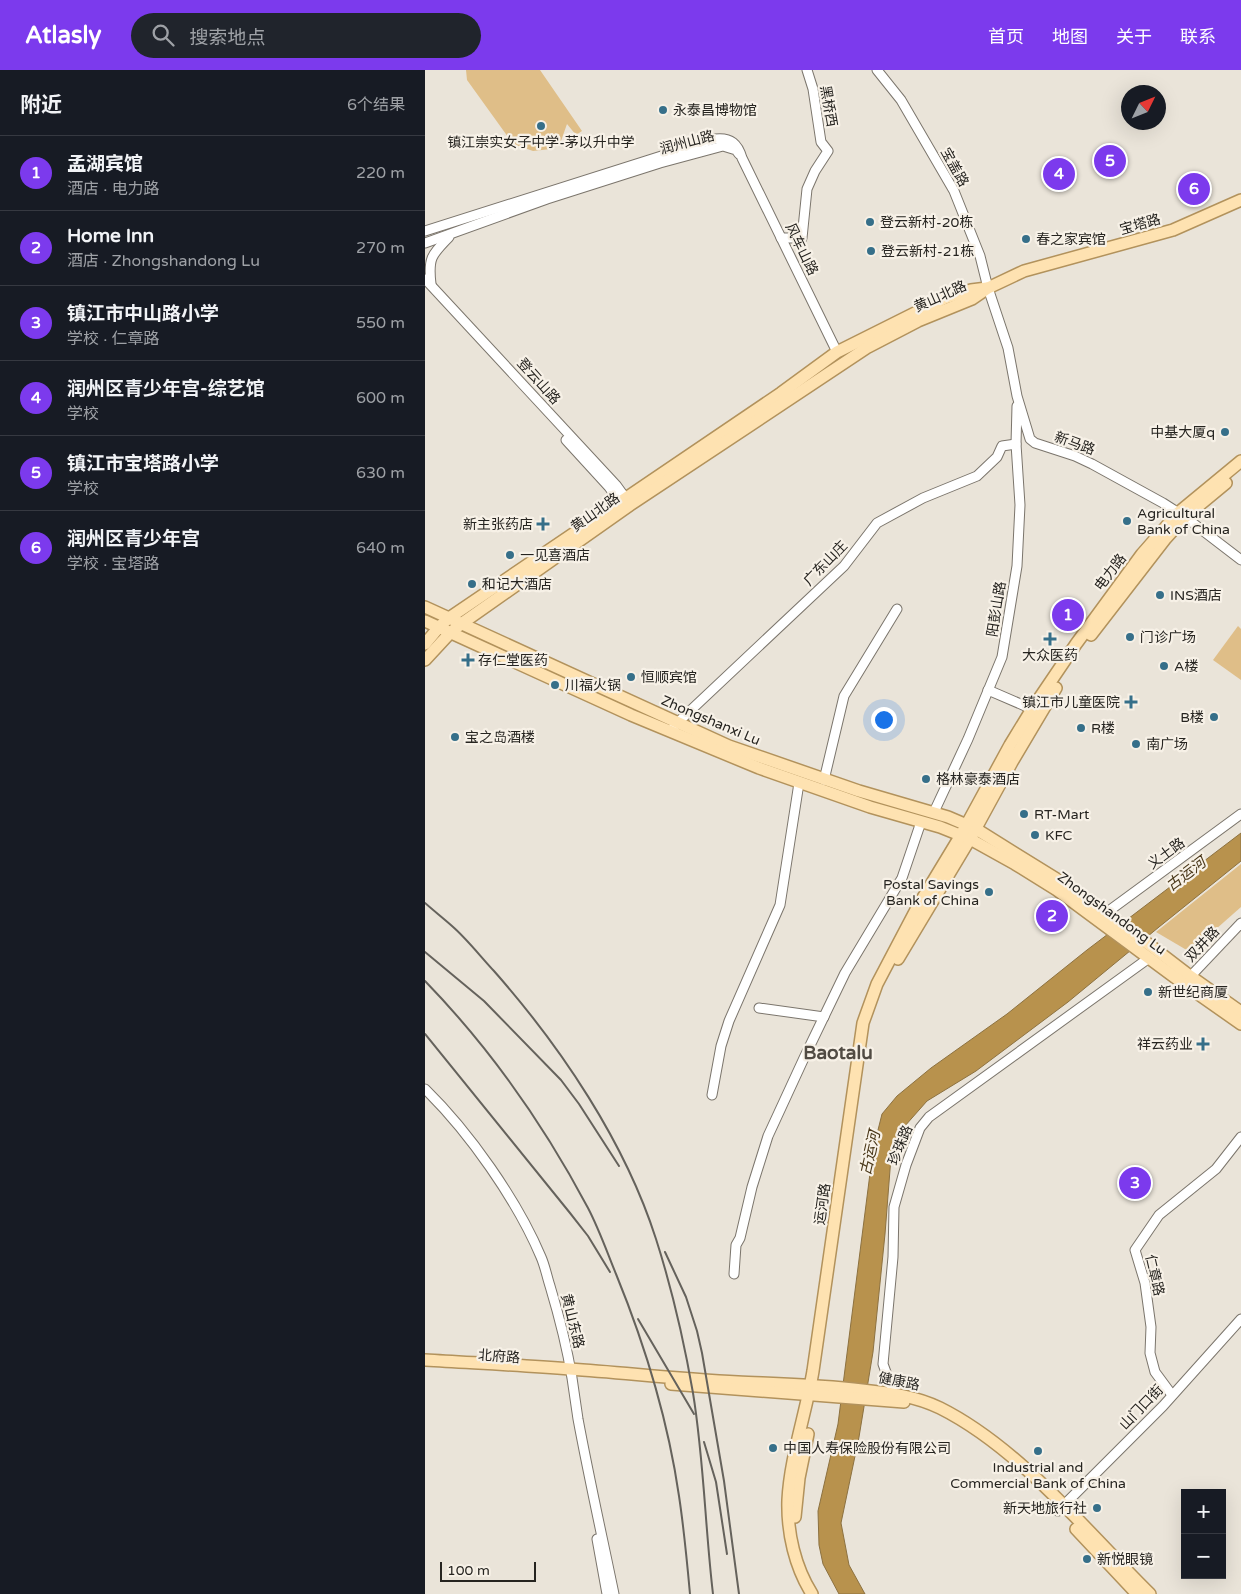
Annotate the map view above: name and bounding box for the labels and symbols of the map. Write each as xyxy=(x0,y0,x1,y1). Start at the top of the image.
street label: 黑桥西 xyxy=(816,84,841,128)
north arrow xyxy=(1121,85,1166,130)
place label: 永泰昌博物馆 xyxy=(673,102,757,119)
marker: 永泰昌博物馆 xyxy=(657,104,669,116)
marker: 镇江崇实女子中学-茅以升中学 xyxy=(535,120,547,132)
street label: 润州山路 xyxy=(658,127,716,158)
place label: 镇江崇实女子中学-茅以升中学 xyxy=(447,134,635,151)
pin: 5 xyxy=(1094,142,1126,180)
street label: 宝盖路 xyxy=(937,145,972,190)
pin: 4 xyxy=(1043,155,1075,193)
pin: 6 xyxy=(1178,170,1210,208)
street label: 宝塔路 xyxy=(1118,211,1163,238)
place label: 登云新村-20栋 xyxy=(880,214,973,231)
marker: 登云新村-20栋 xyxy=(864,216,876,228)
street label: 风车山路 xyxy=(782,220,821,278)
place label: 春之家宾馆 xyxy=(1036,231,1106,248)
marker: 春之家宾馆 xyxy=(1020,233,1032,245)
place label: 登云新村-21栋 xyxy=(881,243,974,260)
marker: 登云新村-21栋 xyxy=(865,245,877,257)
street label: 黄山北路 xyxy=(911,277,969,316)
street label: 登云山路 xyxy=(514,355,564,408)
place label: 中基大厦q xyxy=(1150,424,1215,441)
marker: 中基大厦q xyxy=(1219,426,1231,438)
street label: 新马路 xyxy=(1052,428,1097,459)
street label: 黄山北路 xyxy=(567,489,623,535)
place label: Agricultural Bank of China xyxy=(1137,505,1230,538)
marker: Agricultural Bank of China xyxy=(1121,515,1133,527)
place label: 新主张药店 xyxy=(463,516,533,533)
marker: 新主张药店 xyxy=(537,518,549,530)
street label: 广东山庄 xyxy=(800,537,851,589)
place label: 一见喜酒店 xyxy=(520,547,590,564)
marker: 一见喜酒店 xyxy=(504,549,516,561)
street label: 电力路 xyxy=(1091,550,1130,594)
place label: 和记大酒店 xyxy=(482,576,552,593)
marker: 和记大酒店 xyxy=(466,578,478,590)
street label: 阳彭山路 xyxy=(984,580,1009,638)
place label: INS酒店 xyxy=(1170,587,1222,604)
marker: INS酒店 xyxy=(1154,589,1166,601)
pin: 1 xyxy=(1052,596,1084,634)
place label: 门诊广场 xyxy=(1140,629,1196,646)
marker: 门诊广场 xyxy=(1124,631,1136,643)
marker: 大众医药 xyxy=(1044,633,1056,645)
place label: 大众医药 xyxy=(1022,647,1078,664)
place label: 存仁堂医药 xyxy=(478,652,548,669)
marker: 存仁堂医药 xyxy=(462,654,474,666)
place label: A楼 xyxy=(1174,658,1198,675)
marker: A楼 xyxy=(1158,660,1170,672)
place label: 恒顺宾馆 xyxy=(641,669,697,686)
marker: 恒顺宾馆 xyxy=(625,671,637,683)
place label: 川福火锅 xyxy=(565,677,621,694)
marker: 川福火锅 xyxy=(549,679,561,691)
street label: Zhongshanxi Lu xyxy=(659,692,763,749)
place label: 镇江市儿童医院 xyxy=(1022,694,1120,711)
marker: 镇江市儿童医院 xyxy=(1124,695,1138,709)
your location xyxy=(871,707,897,733)
place label: B楼 xyxy=(1180,709,1204,726)
marker: B楼 xyxy=(1208,711,1220,723)
place label: R楼 xyxy=(1091,720,1115,737)
marker: R楼 xyxy=(1075,722,1087,734)
place label: 宝之岛酒楼 xyxy=(465,729,535,746)
marker: 宝之岛酒楼 xyxy=(449,731,461,743)
place label: 南广场 xyxy=(1146,736,1188,753)
marker: 南广场 xyxy=(1130,738,1142,750)
place label: 格林豪泰酒店 xyxy=(936,771,1020,788)
marker: 格林豪泰酒店 xyxy=(920,773,932,785)
place label: RT-Mart xyxy=(1034,806,1090,823)
marker: RT-Mart xyxy=(1018,808,1030,820)
place label: KFC xyxy=(1045,827,1073,844)
marker: KFC xyxy=(1029,829,1041,841)
street label: 义土路 xyxy=(1144,834,1188,873)
water label: 古运河 xyxy=(1163,851,1212,895)
street label: Zhongshandong Lu xyxy=(1054,868,1169,958)
place label: Postal Savings Bank of China xyxy=(883,876,979,909)
marker: Postal Savings Bank of China xyxy=(983,886,995,898)
pin: 2 xyxy=(1036,897,1068,935)
street label: 双井路 xyxy=(1182,923,1223,965)
place label: 新世纪商厦 xyxy=(1158,984,1228,1001)
marker: 新世纪商厦 xyxy=(1142,986,1154,998)
place label: 祥云药业 xyxy=(1137,1036,1193,1053)
marker: 祥云药业 xyxy=(1197,1038,1209,1050)
district label: Baotalu xyxy=(803,1042,873,1064)
street label: 珍珠路 xyxy=(885,1123,916,1168)
water label: 古运河 xyxy=(856,1126,885,1177)
pin: 3 xyxy=(1119,1164,1151,1202)
street label: 运河路 xyxy=(811,1182,834,1226)
street label: 仁章路 xyxy=(1142,1253,1168,1297)
street label: 黄山东路 xyxy=(557,1292,588,1350)
street label: 北府路 xyxy=(477,1347,521,1366)
street label: 健康路 xyxy=(877,1369,921,1394)
street label: 山门口街 xyxy=(1116,1381,1167,1433)
place label: 中国人寿保险股份有限公司 xyxy=(783,1440,951,1457)
marker: 中国人寿保险股份有限公司 xyxy=(767,1442,779,1454)
marker: Industrial and Commercial Bank of China xyxy=(1032,1445,1044,1457)
place label: Industrial and Commercial Bank of China xyxy=(950,1459,1126,1492)
place label: 新天地旅行社 xyxy=(1003,1500,1087,1517)
marker: 新天地旅行社 xyxy=(1091,1502,1103,1514)
place label: 新悦眼镜 xyxy=(1097,1551,1153,1568)
marker: 新悦眼镜 xyxy=(1081,1553,1093,1565)
scale bar xyxy=(440,1559,536,1582)

